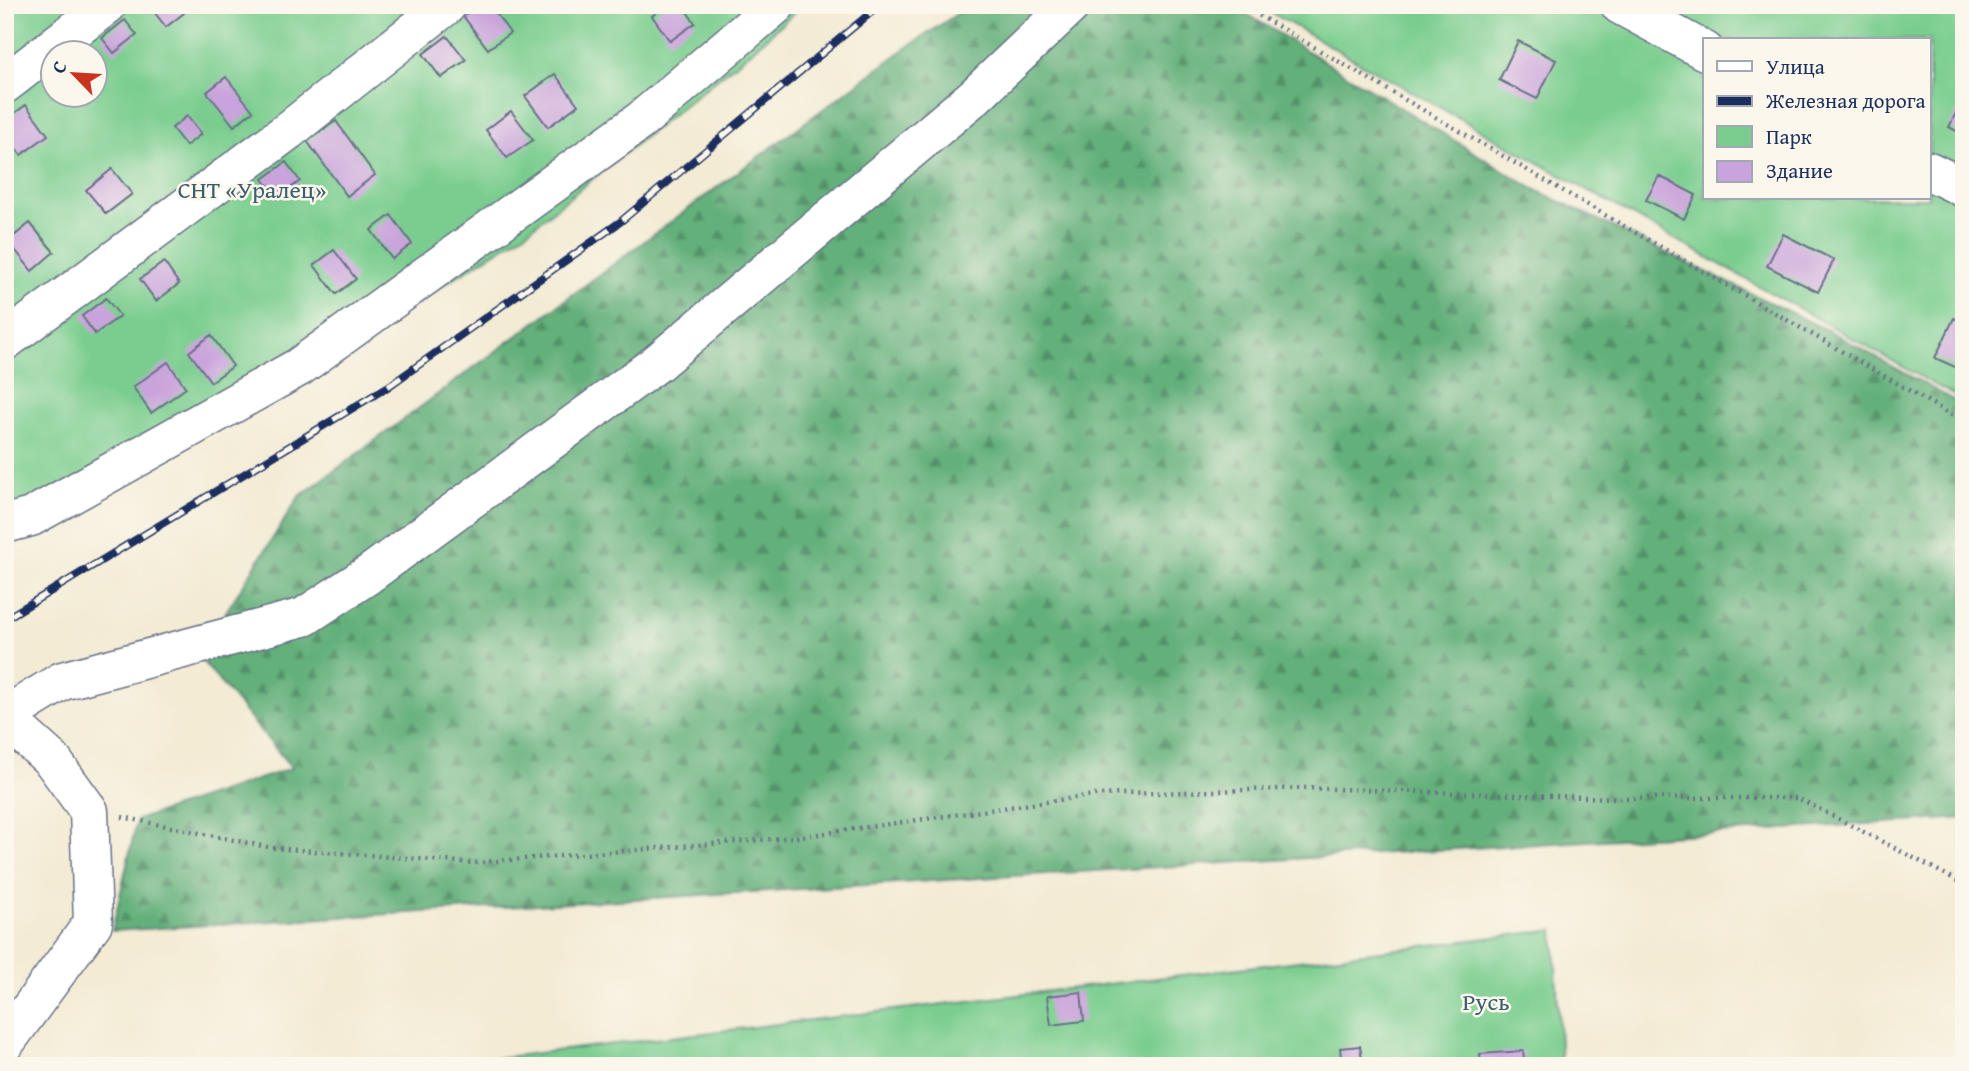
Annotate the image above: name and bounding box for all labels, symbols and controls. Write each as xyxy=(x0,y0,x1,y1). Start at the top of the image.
north arrow xyxy=(38,38,108,108)
legend xyxy=(1703,38,1930,200)
text: Улица xyxy=(1766,51,1825,82)
text: С xyxy=(44,56,74,78)
text: Железная дорога xyxy=(1765,85,1926,116)
text: Парк xyxy=(1766,121,1812,152)
text: Здание xyxy=(1766,155,1833,186)
park label: СНТ «Уралец» xyxy=(178,172,326,207)
park label: Русь xyxy=(1462,984,1510,1019)

